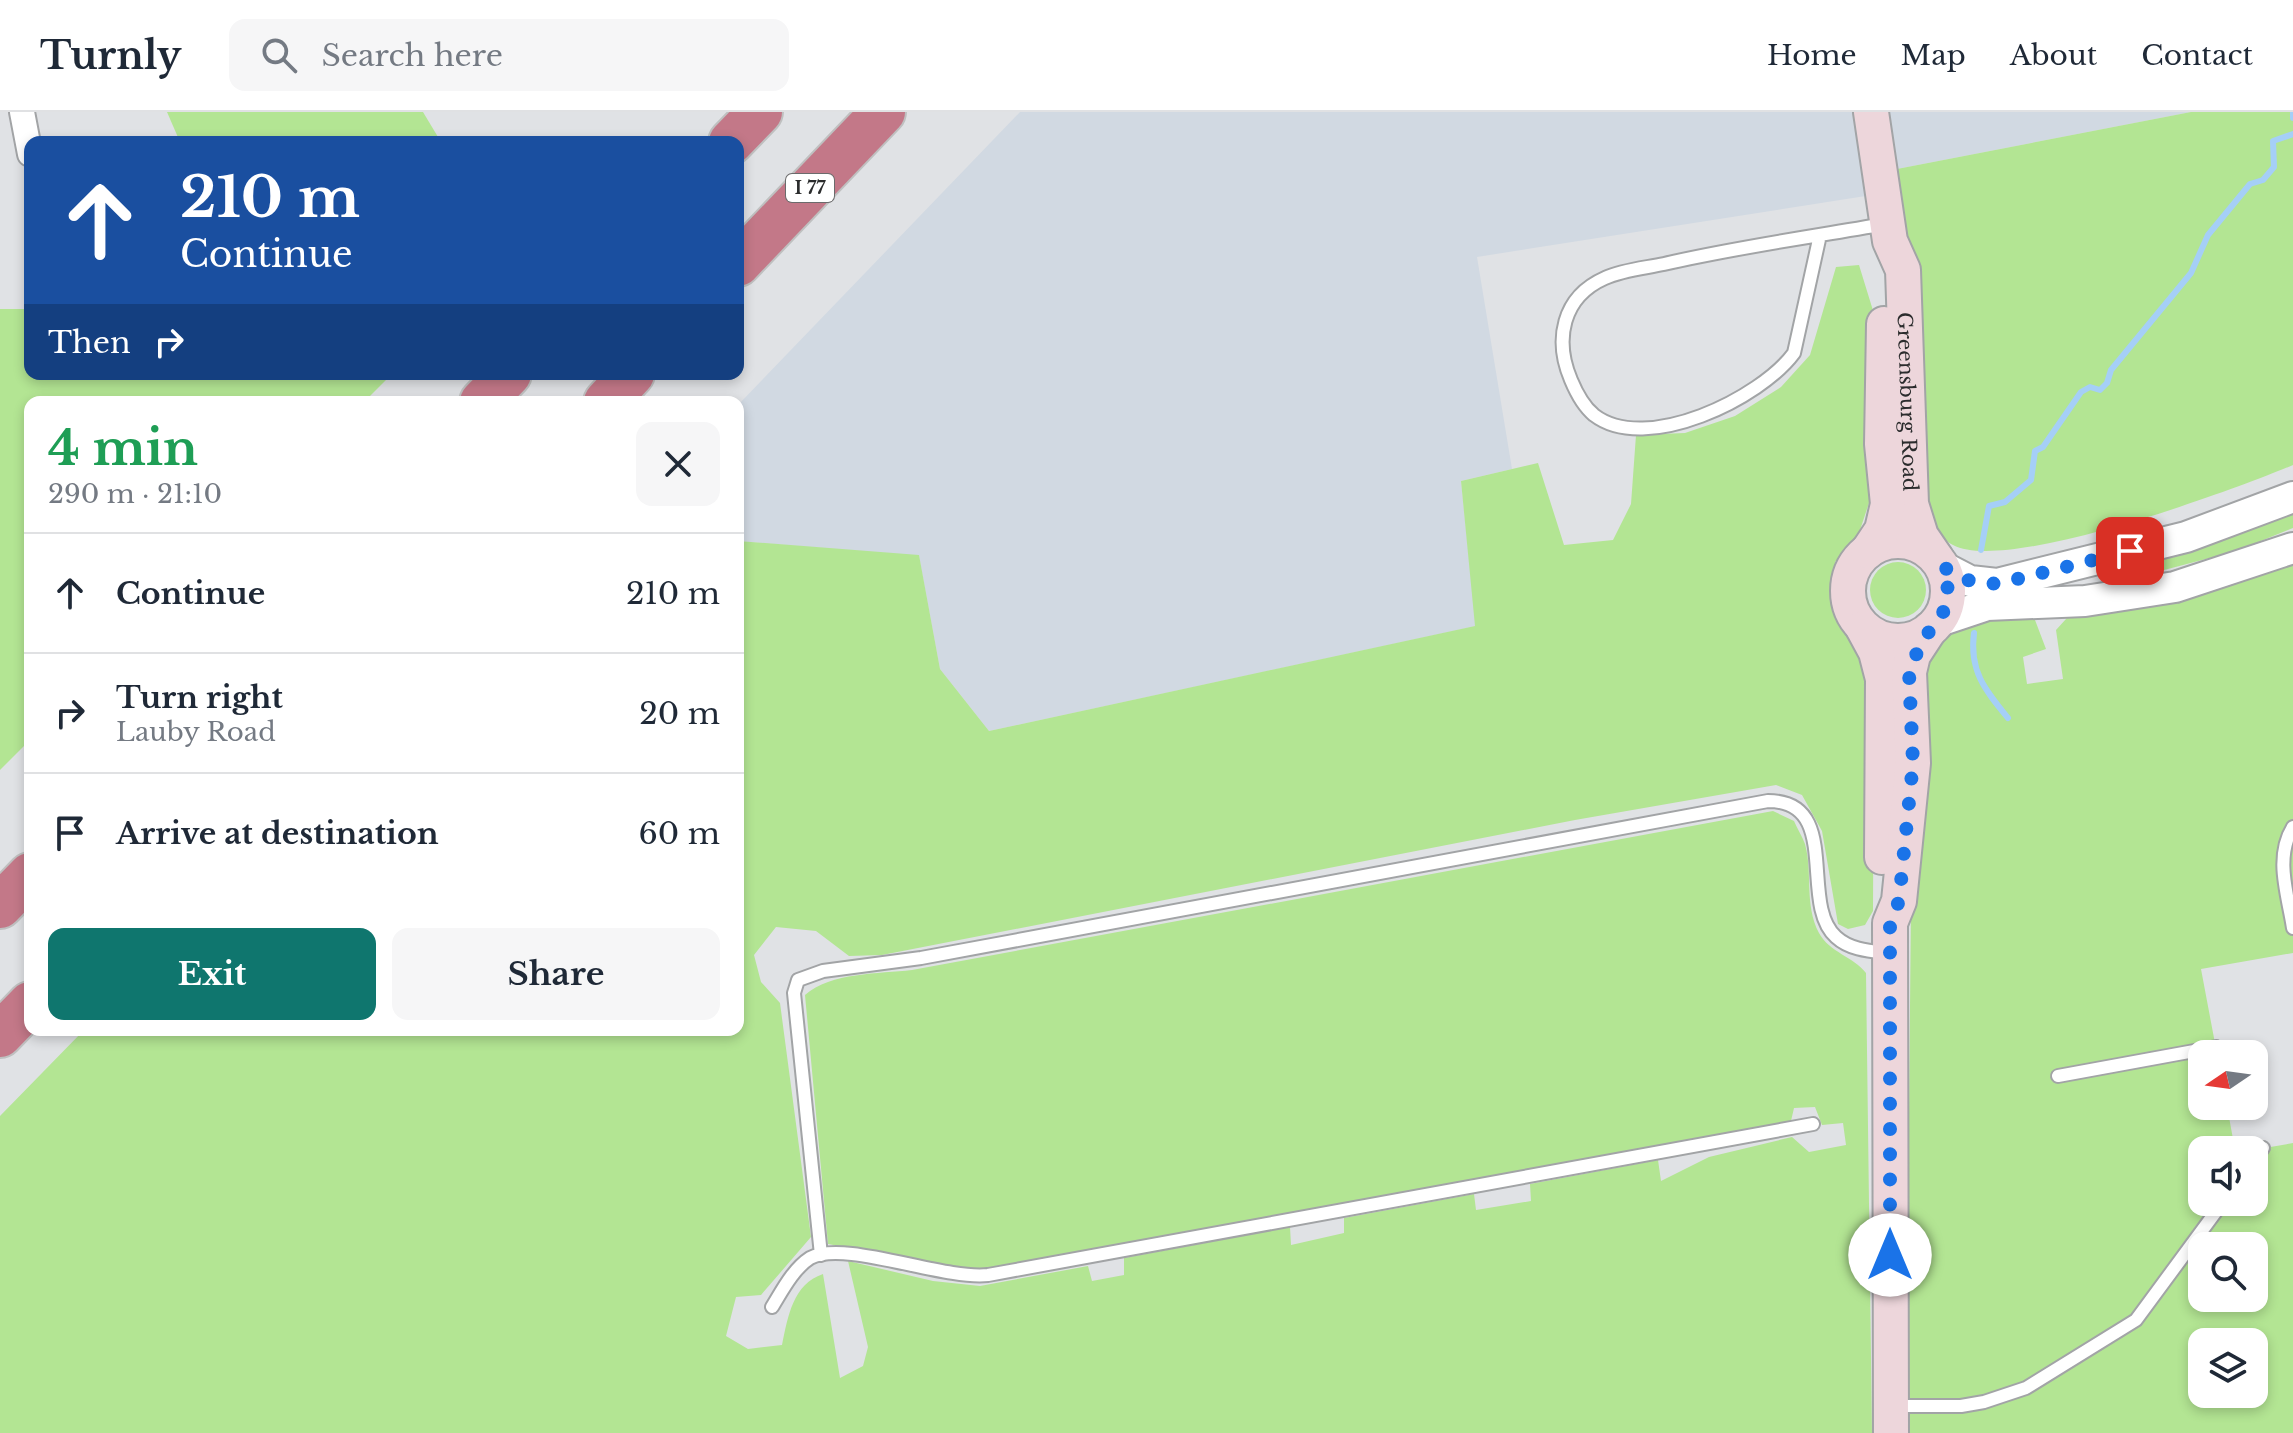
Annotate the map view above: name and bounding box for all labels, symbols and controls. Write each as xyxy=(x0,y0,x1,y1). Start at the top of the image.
search box xyxy=(229,19,789,91)
text: Turnly xyxy=(40,32,181,79)
icon: search xyxy=(257,33,301,77)
text: Search here xyxy=(321,37,503,74)
text: Home xyxy=(1767,38,1857,73)
text: Map xyxy=(1901,38,1966,73)
text: About xyxy=(2010,38,2097,73)
text: Contact xyxy=(2141,38,2253,73)
text: 210 m xyxy=(180,163,360,232)
icon: ahead xyxy=(48,168,152,272)
road number: I 77 xyxy=(786,174,834,202)
text: Continue xyxy=(180,232,353,277)
street label: Greensburg Road xyxy=(1892,312,1923,492)
icon: right xyxy=(147,320,191,364)
text: Then xyxy=(48,324,131,361)
text: 4 min xyxy=(48,418,198,478)
button: close xyxy=(636,422,720,506)
text: 290 m · 21:10 xyxy=(48,478,222,510)
pin xyxy=(2096,517,2164,585)
icon: arrive xyxy=(2108,529,2152,573)
icon: ahead xyxy=(48,571,92,615)
text: Continue xyxy=(116,575,265,612)
text: 210 m xyxy=(626,575,720,612)
text: Turn right xyxy=(116,679,283,716)
icon: right xyxy=(48,691,92,735)
text: 20 m xyxy=(639,695,720,732)
text: Lauby Road xyxy=(116,716,276,748)
icon: arrive xyxy=(48,811,92,855)
text: Arrive at destination xyxy=(116,815,439,852)
text: 60 m xyxy=(638,815,720,852)
button: Exit xyxy=(48,928,376,1020)
button: Share xyxy=(392,928,720,1020)
north arrow xyxy=(2188,1040,2268,1120)
map controls xyxy=(2188,1040,2268,1408)
button: sound xyxy=(2188,1136,2268,1216)
position arrow xyxy=(1848,1213,1932,1297)
button: search xyxy=(2188,1232,2268,1312)
button: layers xyxy=(2188,1328,2268,1408)

